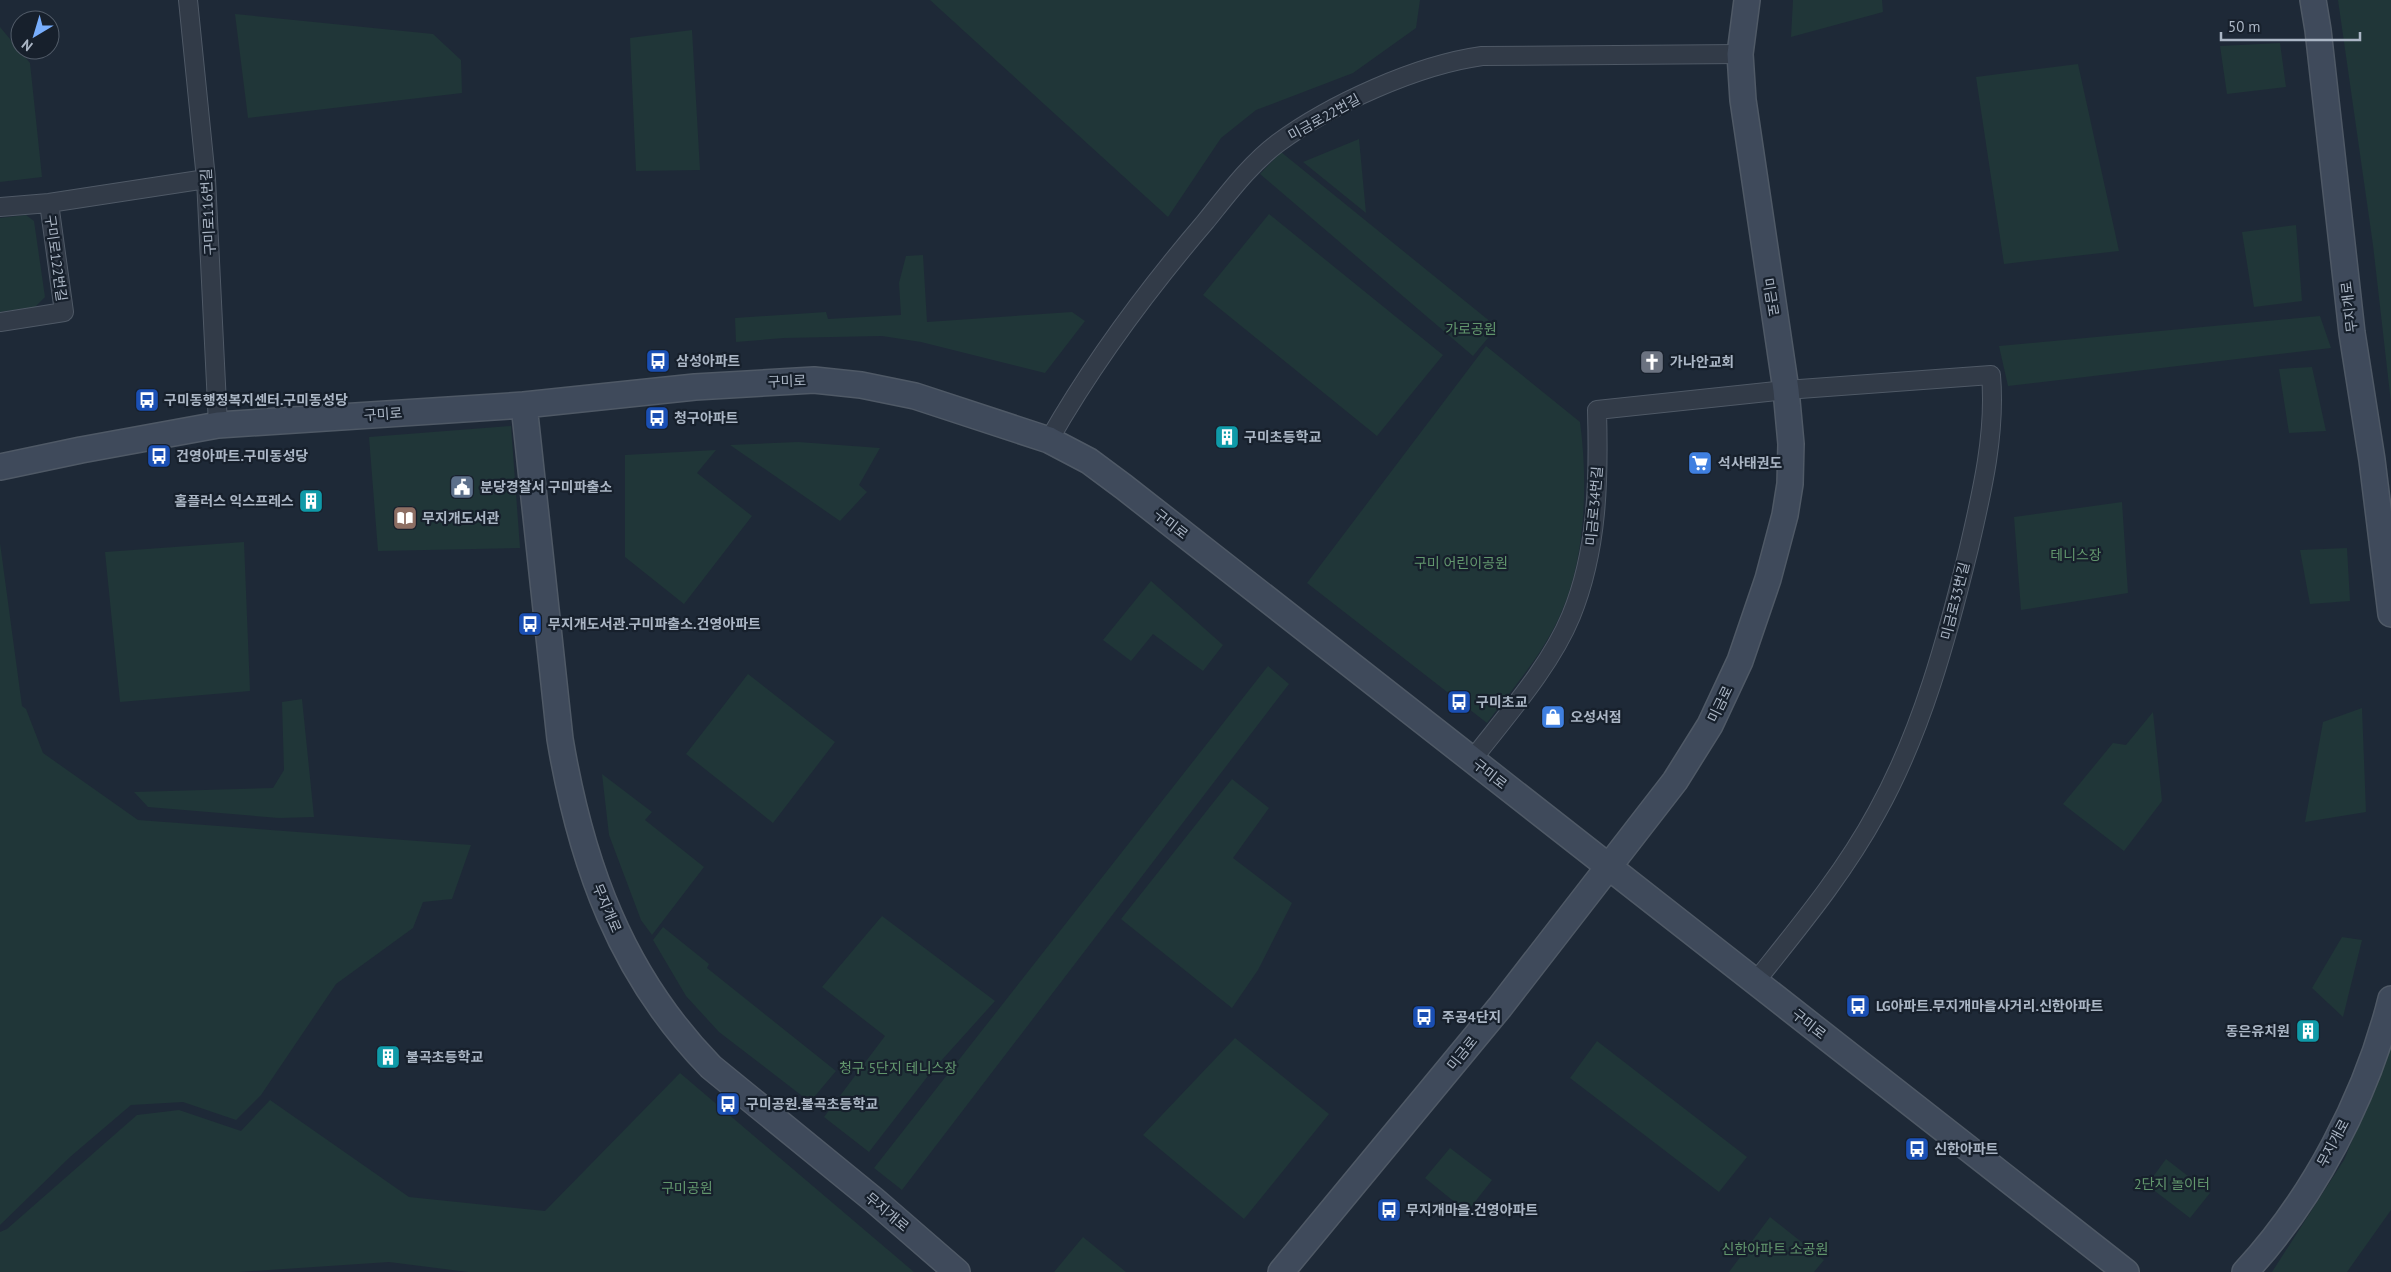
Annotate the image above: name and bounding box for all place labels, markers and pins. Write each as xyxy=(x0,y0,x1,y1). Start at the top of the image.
bus stop icon: 삼성아파트 xyxy=(645,348,671,374)
church icon: 가나안교회 xyxy=(1639,349,1665,375)
place label: 삼성아파트 xyxy=(676,352,741,370)
place label: 가나안교회 xyxy=(1670,353,1734,371)
bus stop icon: 구미동행정복지센터.구미동성당 xyxy=(134,387,160,413)
place label: 구미동행정복지센터.구미동성당 xyxy=(164,391,348,409)
bus stop icon: 청구아파트 xyxy=(644,405,670,431)
place label: 청구아파트 xyxy=(674,409,739,427)
building icon: 구미초등학교 xyxy=(1214,424,1240,450)
place label: 구미초등학교 xyxy=(1244,428,1321,446)
bus stop icon: 건영아파트.구미동성당 xyxy=(146,443,172,469)
place label: 건영아파트.구미동성당 xyxy=(176,447,308,465)
supermarket icon: 석사태권도 xyxy=(1687,450,1713,476)
place label: 석사태권도 xyxy=(1718,454,1783,472)
public building icon: 분당경찰서 구미파출소 xyxy=(449,474,475,500)
place label: 분당경찰서 구미파출소 xyxy=(480,478,612,496)
building icon: 홈플러스 익스프레스 xyxy=(298,488,324,514)
place label: 홈플러스 익스프레스 xyxy=(175,492,294,510)
library icon: 무지개도서관 xyxy=(392,505,418,531)
place label: 무지개도서관 xyxy=(422,509,499,527)
bus stop icon: 무지개도서관.구미파출소.건영아파트 xyxy=(517,611,543,637)
place label: 무지개도서관.구미파출소.건영아파트 xyxy=(548,615,761,633)
bus stop icon: 구미초교 xyxy=(1446,689,1472,715)
place label: 구미초교 xyxy=(1476,693,1528,711)
shop icon: 오성서점 xyxy=(1540,704,1566,730)
place label: 오성서점 xyxy=(1570,708,1622,726)
bus stop icon: LG아파트.무지개마을사거리.신한아파트 xyxy=(1845,993,1871,1019)
place label: LG아파트.무지개마을사거리.신한아파트 xyxy=(1876,997,2104,1015)
bus stop icon: 주공4단지 xyxy=(1411,1004,1437,1030)
place label: 주공4단지 xyxy=(1442,1008,1501,1026)
building icon: 동은유치원 xyxy=(2295,1018,2321,1044)
place label: 동은유치원 xyxy=(2226,1022,2290,1040)
building icon: 불곡초등학교 xyxy=(375,1044,401,1070)
place label: 불곡초등학교 xyxy=(406,1048,483,1066)
bus stop icon: 구미공원.불곡초등학교 xyxy=(715,1091,741,1117)
place label: 구미공원.불곡초등학교 xyxy=(746,1095,878,1113)
bus stop icon: 신한아파트 xyxy=(1904,1136,1930,1162)
place label: 신한아파트 xyxy=(1934,1140,1999,1158)
bus stop icon: 무지개마을.건영아파트 xyxy=(1376,1197,1402,1223)
place label: 무지개마을.건영아파트 xyxy=(1406,1201,1538,1219)

